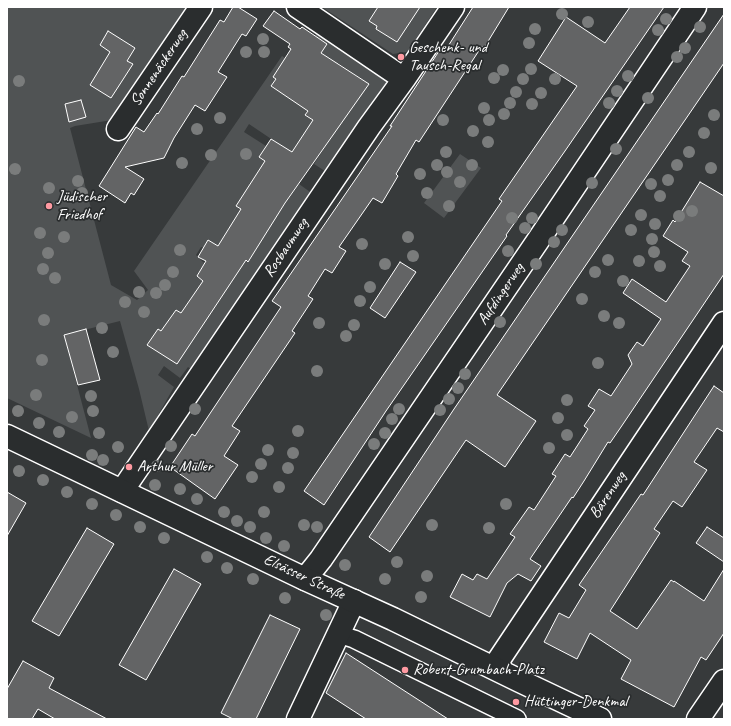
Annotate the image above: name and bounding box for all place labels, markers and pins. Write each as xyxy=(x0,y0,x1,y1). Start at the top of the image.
place label: Geschenk- und Tausch-Regal xyxy=(409,38,487,76)
marker: Geschenk- und Tausch-Regal xyxy=(396,52,406,62)
place label: Jüdischer Friedhof xyxy=(57,187,107,225)
marker: Jüdischer Friedhof xyxy=(44,201,54,211)
place label: Arthur Müller xyxy=(137,457,213,477)
marker: Arthur Müller xyxy=(124,462,134,472)
place label: Robert-Grumbach-Platz xyxy=(413,660,544,680)
marker: Robert-Grumbach-Platz xyxy=(400,665,410,675)
place label: Hüttinger-Denkmal xyxy=(524,692,627,712)
marker: Hüttinger-Denkmal xyxy=(511,697,521,707)

